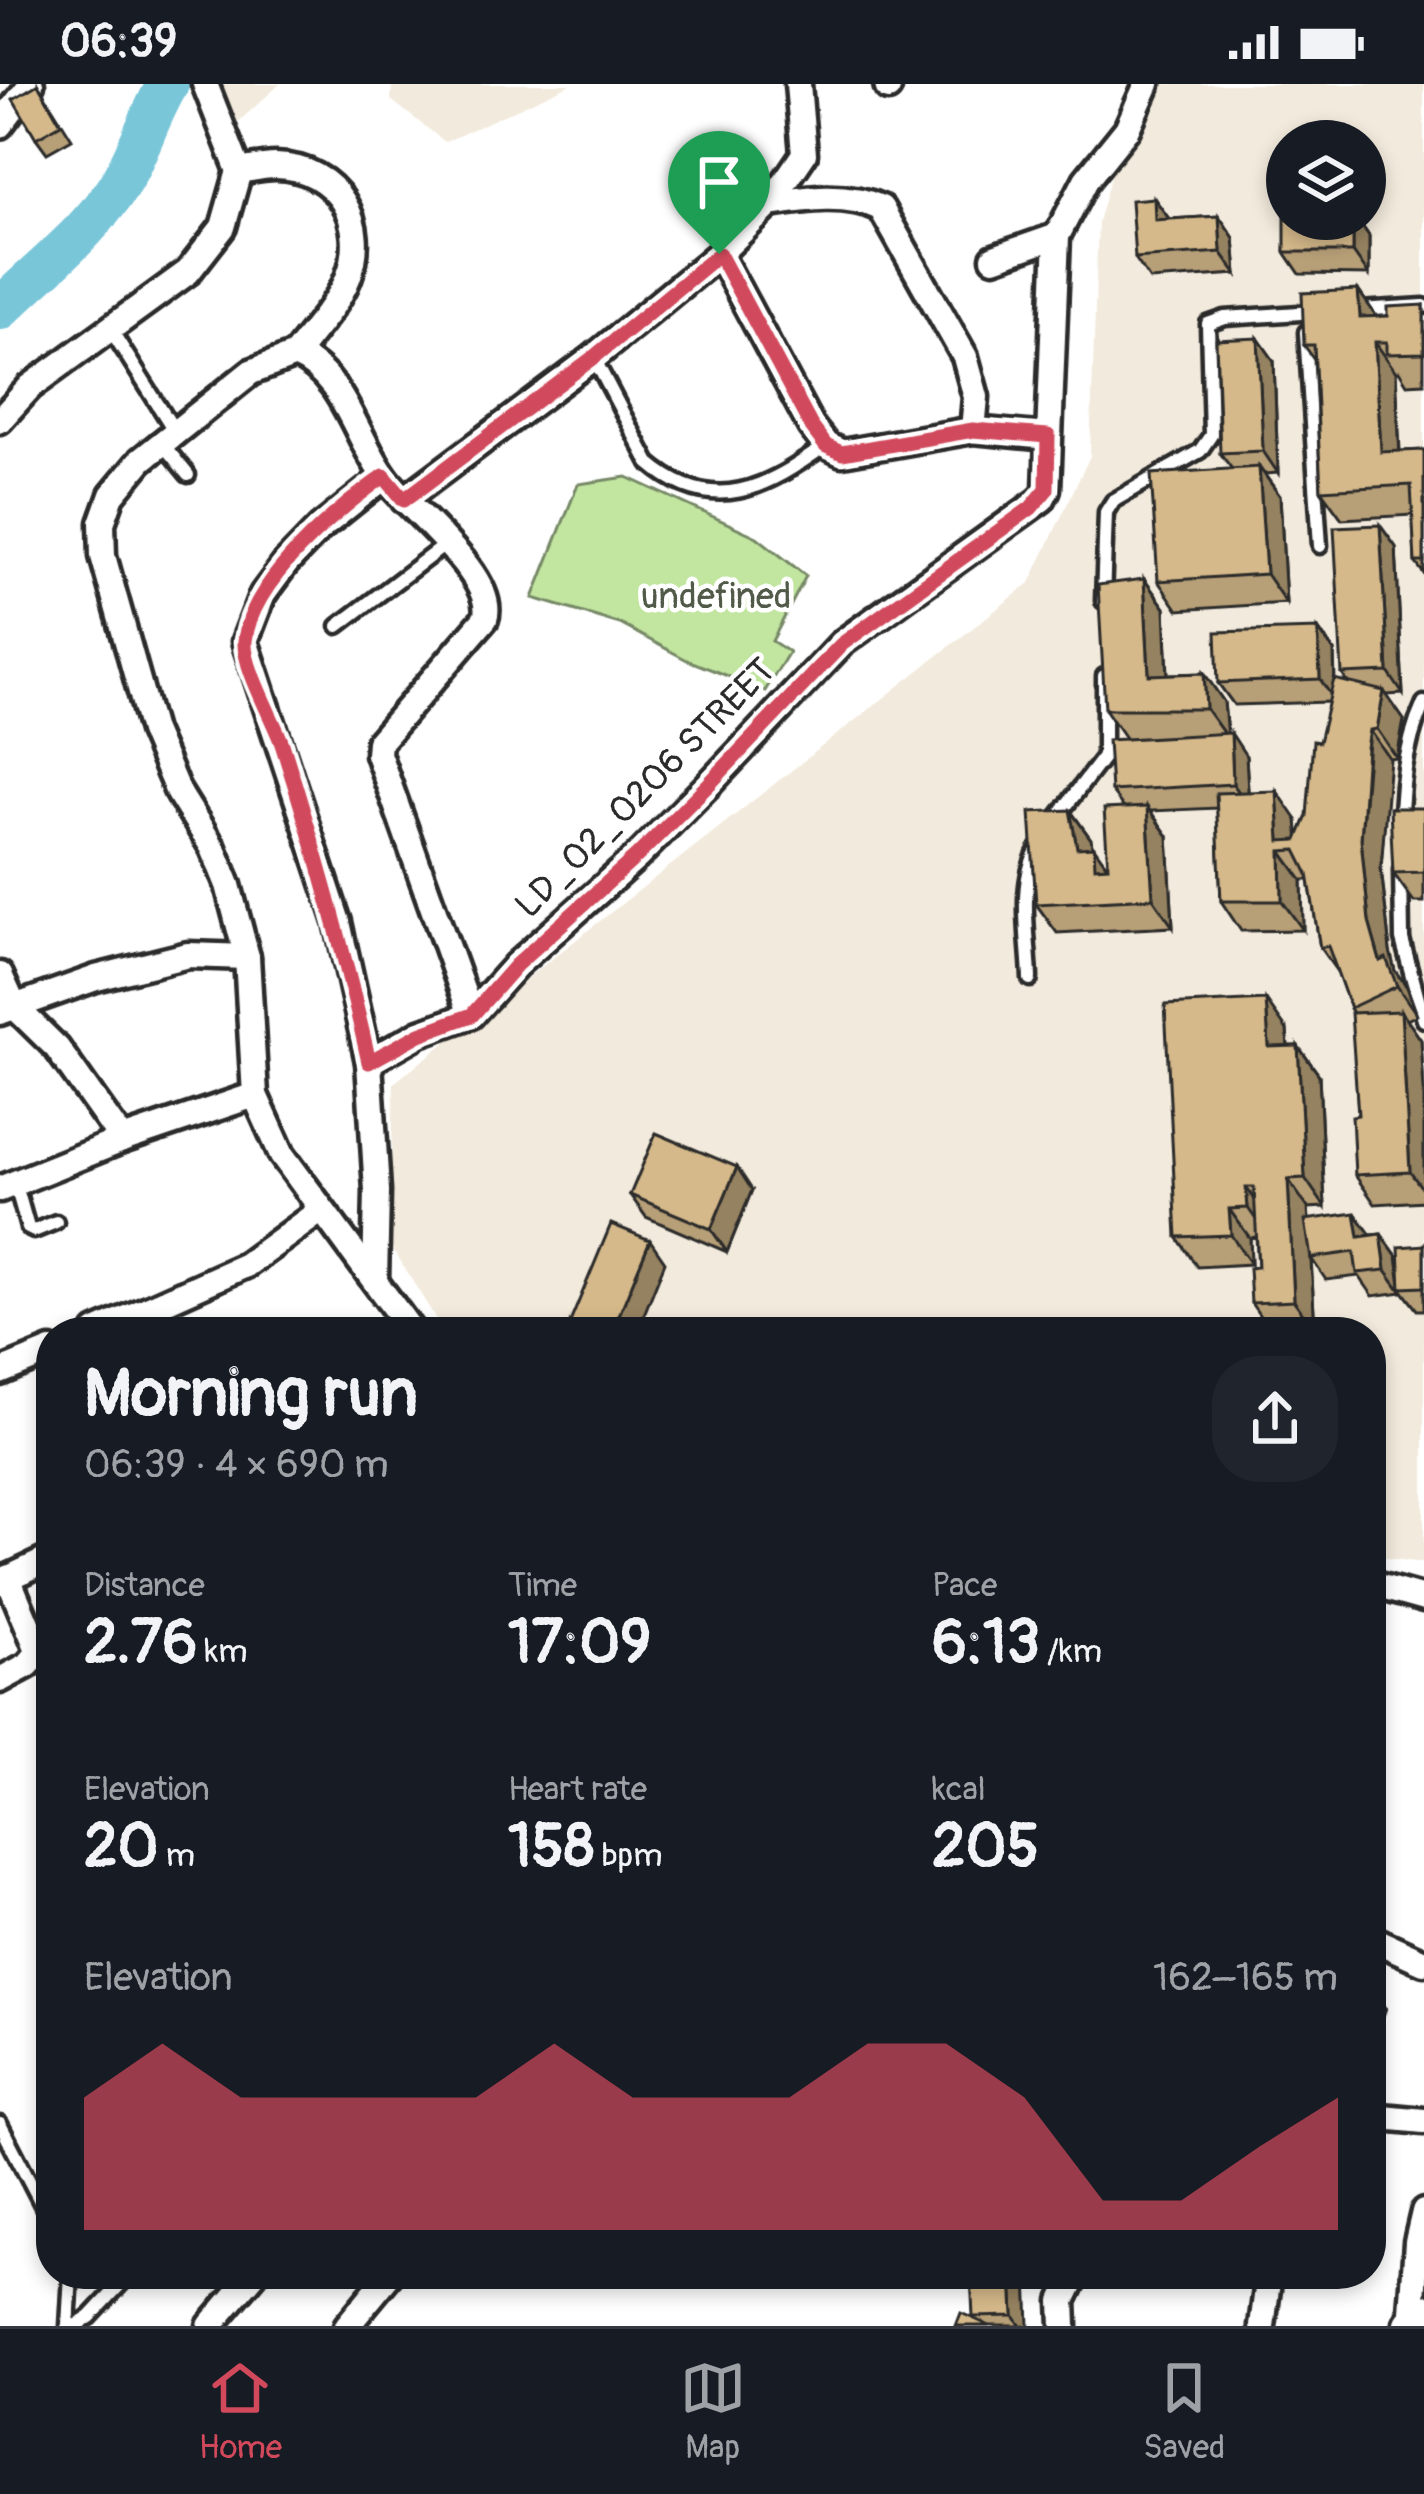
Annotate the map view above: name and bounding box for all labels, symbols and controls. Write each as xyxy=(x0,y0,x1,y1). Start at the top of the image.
text: 06:39 xyxy=(60,14,177,70)
map controls xyxy=(1266,120,1386,240)
button: layers xyxy=(1266,120,1386,240)
pin xyxy=(668,131,770,254)
icon: arrive xyxy=(686,149,752,215)
park label: undefined xyxy=(640,574,792,619)
street label: LD_02_0206 STREET xyxy=(506,649,784,927)
text: Morning run xyxy=(84,1353,418,1436)
button: share xyxy=(1212,1356,1338,1482)
text: 06:39 · 4 × 690 m xyxy=(84,1440,389,1489)
text: Distance xyxy=(84,1565,205,1606)
text: Time xyxy=(508,1565,577,1606)
text: Pace xyxy=(932,1565,997,1606)
text: 2.76 xyxy=(84,1606,197,1681)
text: 17:09 xyxy=(508,1606,651,1681)
text: 6:13 xyxy=(932,1606,1040,1681)
text: km xyxy=(197,1631,248,1672)
text: /km xyxy=(1040,1631,1102,1672)
text: Elevation xyxy=(84,1769,210,1810)
text: Heart rate xyxy=(508,1769,647,1810)
text: kcal xyxy=(932,1769,986,1810)
text: 20 xyxy=(84,1810,159,1885)
text: 158 xyxy=(508,1810,594,1885)
text: 205 xyxy=(932,1810,1039,1885)
text: m xyxy=(159,1835,195,1876)
text: bpm xyxy=(594,1835,662,1876)
text: Elevation xyxy=(84,1953,233,2002)
text: 162–165 m xyxy=(1153,1953,1338,2002)
tab: Home xyxy=(199,2355,282,2468)
tab: Map xyxy=(680,2355,746,2468)
tab: Saved xyxy=(1143,2355,1225,2468)

